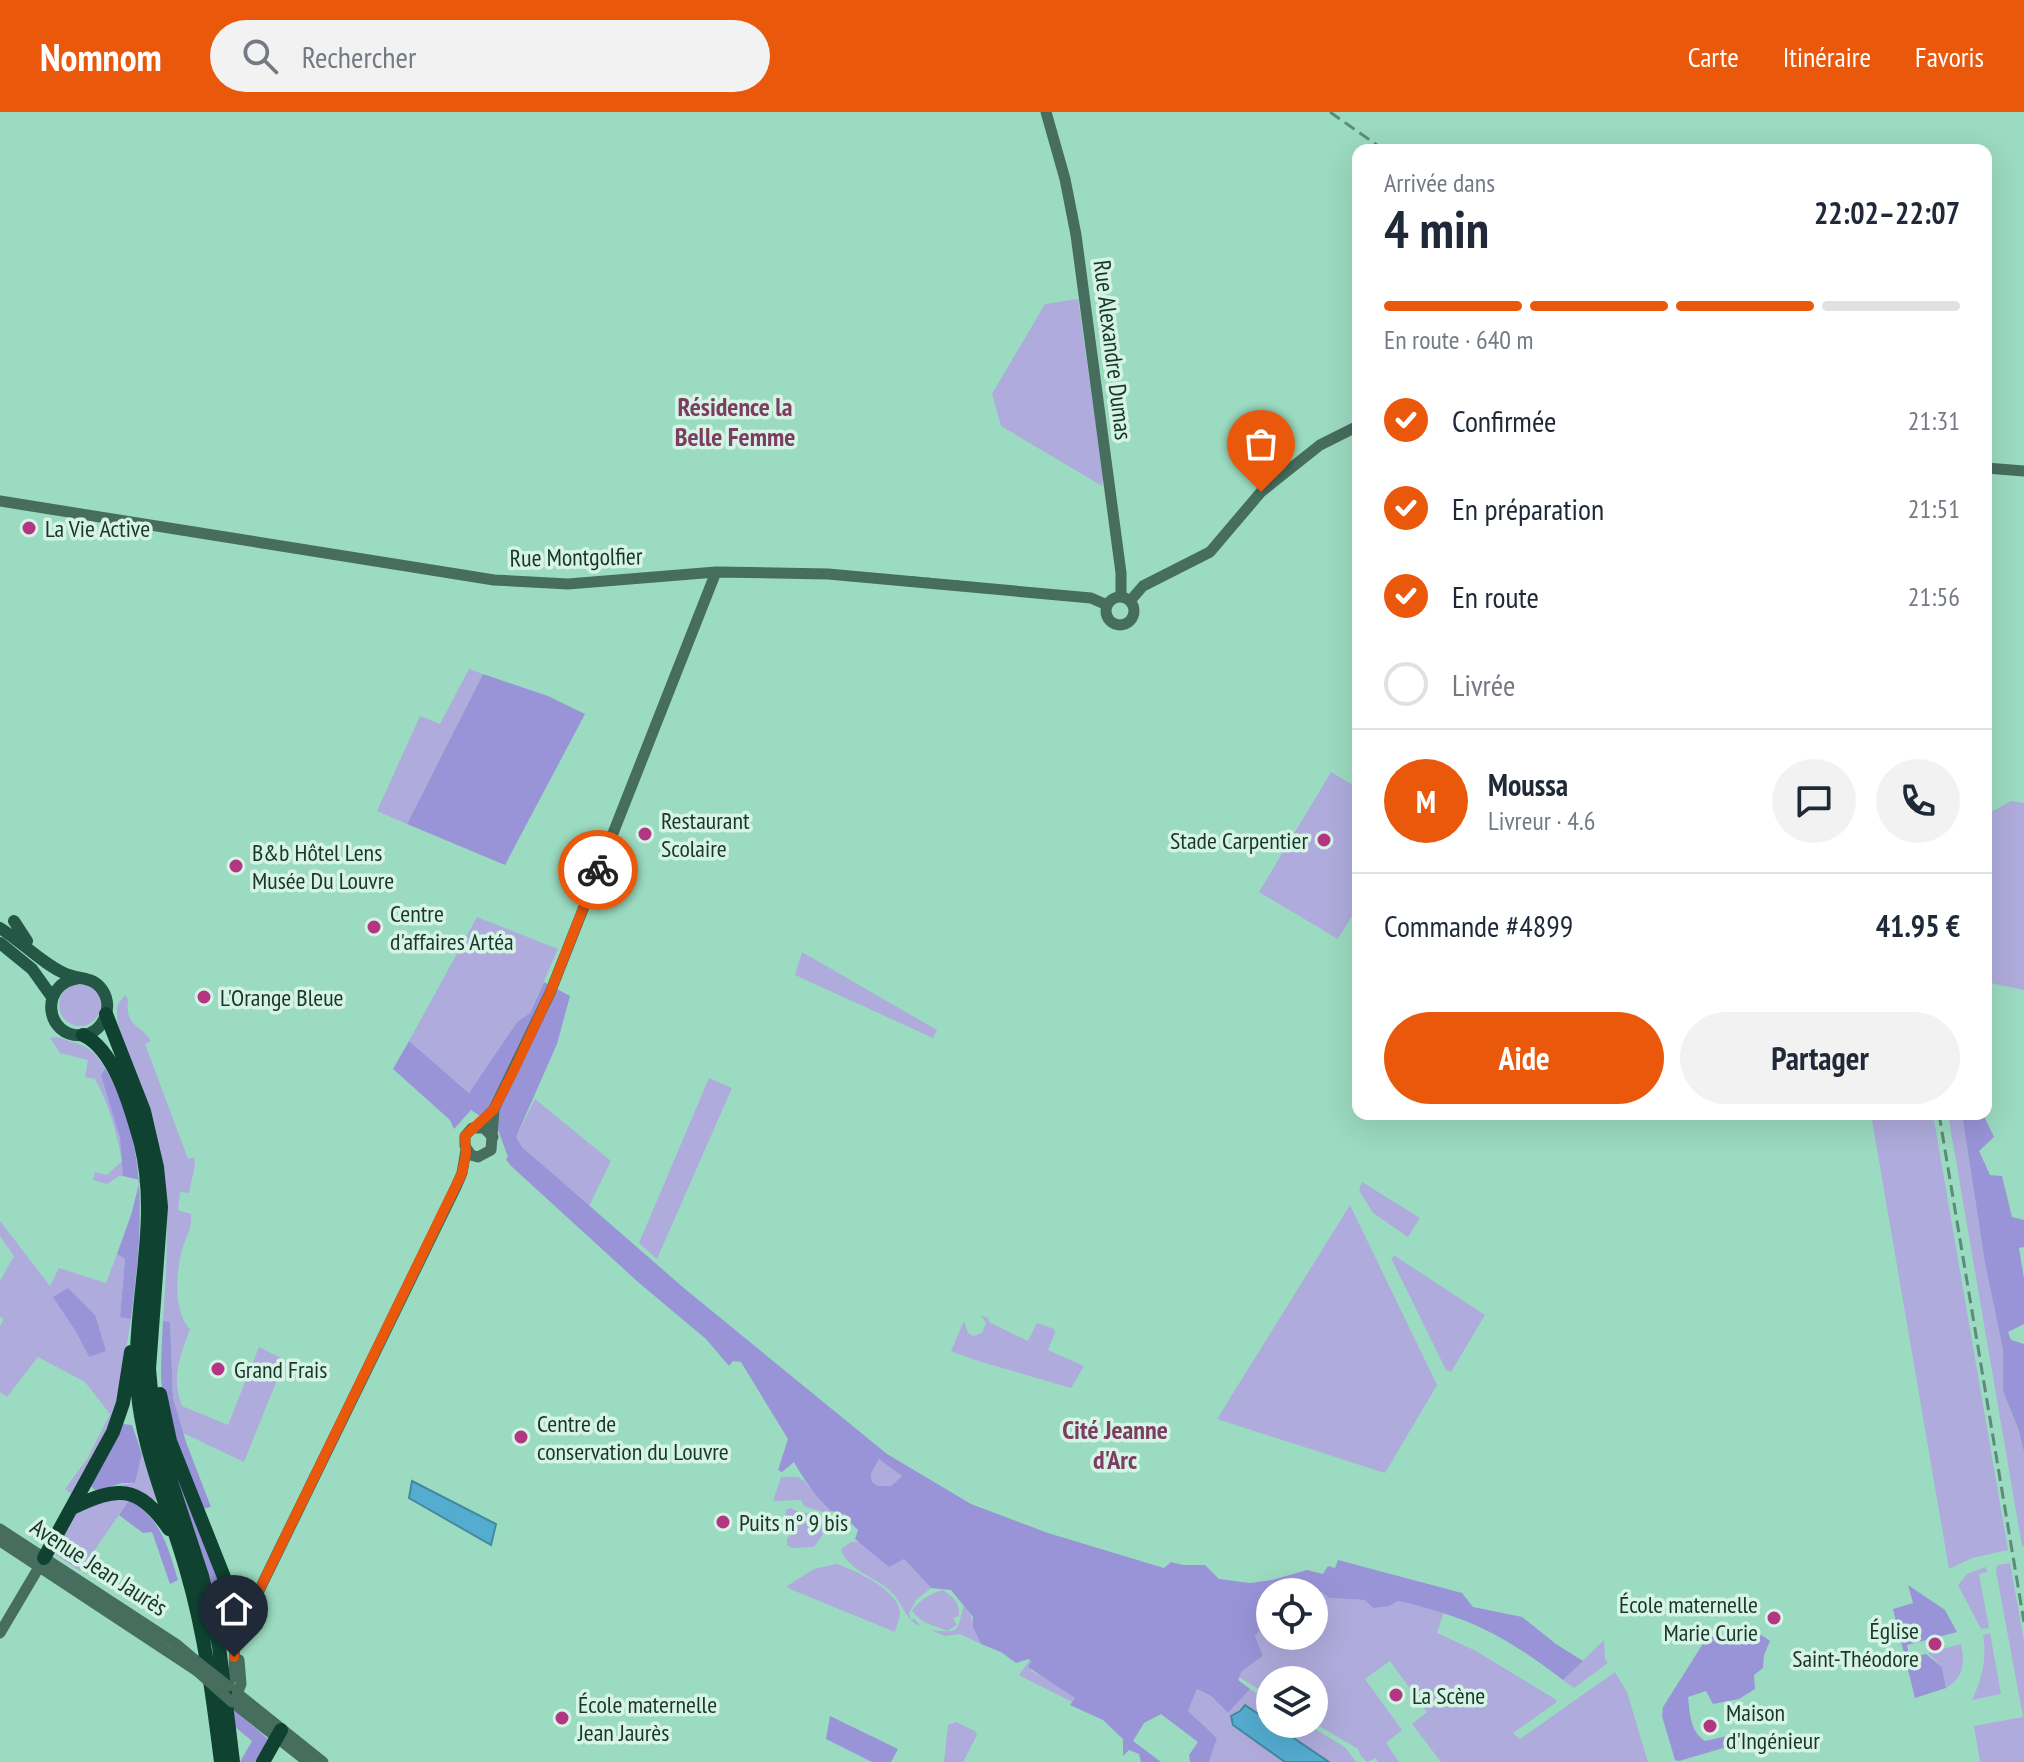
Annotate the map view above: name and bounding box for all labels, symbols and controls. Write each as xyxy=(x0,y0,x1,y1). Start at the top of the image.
search box xyxy=(210,20,770,92)
text: Nomnom xyxy=(40,32,162,81)
icon: search xyxy=(238,34,282,78)
text: Rechercher xyxy=(302,37,416,76)
text: Carte xyxy=(1688,38,1739,75)
text: Itinéraire xyxy=(1783,38,1871,75)
text: Favoris xyxy=(1915,38,1984,75)
text: Arrivée dans xyxy=(1384,166,1495,199)
text: 22:02–22:07 xyxy=(1814,193,1960,232)
text: 4 min xyxy=(1384,195,1489,262)
street label: Rue Alexandre Dumas xyxy=(1087,258,1139,442)
text: En route · 640 m xyxy=(1384,323,1534,356)
district label: Résidence la Belle Femme xyxy=(675,390,795,453)
icon: check xyxy=(1384,398,1428,442)
text: Confirmée xyxy=(1452,401,1556,440)
text: 21:31 xyxy=(1908,404,1960,437)
pin xyxy=(1227,410,1295,492)
icon: bag xyxy=(1239,422,1283,466)
icon: check xyxy=(1384,486,1428,530)
text: En préparation xyxy=(1452,489,1604,528)
text: 21:51 xyxy=(1908,492,1960,525)
place label: La Vie Active xyxy=(45,513,150,544)
marker: La Vie Active xyxy=(20,519,38,537)
street label: Rue Montgolfier xyxy=(509,540,643,574)
icon: check xyxy=(1384,574,1428,618)
text: En route xyxy=(1452,577,1539,616)
text: 21:56 xyxy=(1908,580,1960,613)
text: Livrée xyxy=(1452,665,1515,704)
button: chat xyxy=(1772,759,1856,843)
button: phone xyxy=(1876,759,1960,843)
text: Moussa xyxy=(1488,765,1568,804)
text: M xyxy=(1416,782,1436,821)
text: Livreur · 4.6 xyxy=(1488,804,1595,837)
place label: Restaurant Scolaire xyxy=(661,805,750,864)
marker: Restaurant Scolaire xyxy=(636,825,654,843)
place label: Stade Carpentier xyxy=(1170,825,1308,856)
courier xyxy=(558,830,638,910)
marker: Stade Carpentier xyxy=(1315,831,1333,849)
place label: B&b Hôtel Lens Musée Du Louvre xyxy=(252,837,394,896)
icon: bike xyxy=(576,848,620,892)
marker: B&b Hôtel Lens Musée Du Louvre xyxy=(227,857,245,875)
place label: Centre d'affaires Artéa xyxy=(390,898,514,957)
text: Commande #4899 xyxy=(1384,906,1573,945)
text: 41.95 € xyxy=(1876,906,1960,945)
marker: Centre d'affaires Artéa xyxy=(365,918,383,936)
place label: L'Orange Bleue xyxy=(220,982,343,1013)
marker: L'Orange Bleue xyxy=(195,988,213,1006)
button: Aide xyxy=(1384,1012,1664,1104)
button: Partager xyxy=(1680,1012,1960,1104)
place label: Grand Frais xyxy=(234,1354,327,1385)
marker: Grand Frais xyxy=(209,1360,227,1378)
place label: Centre de conservation du Louvre xyxy=(537,1408,729,1467)
district label: Cité Jeanne d'Arc xyxy=(1062,1413,1168,1476)
marker: Centre de conservation du Louvre xyxy=(512,1428,530,1446)
place label: Puits n° 9 bis xyxy=(739,1507,848,1538)
street label: Avenue Jean Jaurès xyxy=(25,1511,173,1623)
marker: Puits n° 9 bis xyxy=(714,1513,732,1531)
pin xyxy=(200,1575,268,1657)
map controls xyxy=(1256,1578,1328,1738)
button: locate xyxy=(1256,1578,1328,1650)
icon: home xyxy=(212,1587,256,1631)
place label: École maternelle Marie Curie xyxy=(1619,1589,1758,1648)
marker: École maternelle Marie Curie xyxy=(1765,1609,1783,1627)
place label: Église Saint-Théodore xyxy=(1792,1615,1919,1674)
marker: Église Saint-Théodore xyxy=(1926,1635,1944,1653)
button: layers xyxy=(1256,1666,1328,1738)
place label: La Scène xyxy=(1412,1680,1485,1711)
marker: La Scène xyxy=(1387,1686,1405,1704)
place label: École maternelle Jean Jaurès xyxy=(577,1689,717,1748)
place label: Maison d'Ingénieur xyxy=(1726,1697,1820,1756)
marker: École maternelle Jean Jaurès xyxy=(553,1709,571,1727)
marker: Maison d'Ingénieur xyxy=(1701,1717,1719,1735)

